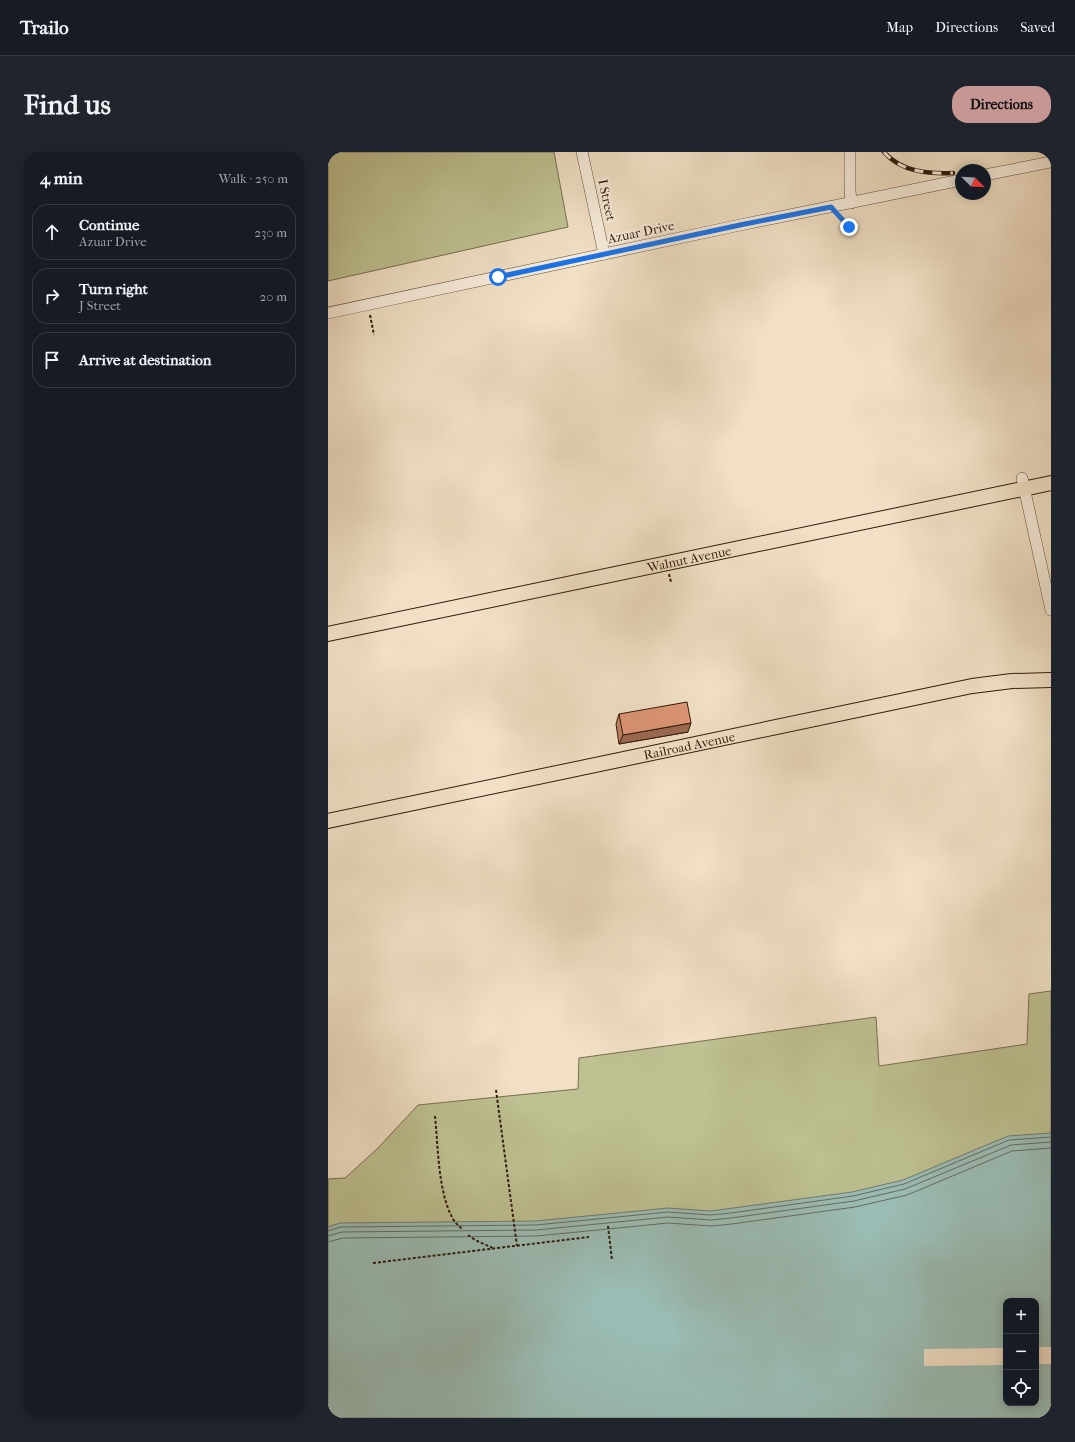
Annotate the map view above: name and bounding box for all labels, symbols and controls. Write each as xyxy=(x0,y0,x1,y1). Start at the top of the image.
text: Trailo xyxy=(20,17,69,39)
text: Map xyxy=(886,19,913,36)
text: Directions xyxy=(935,19,998,36)
text: Saved xyxy=(1020,19,1055,36)
button: Directions xyxy=(952,86,1051,123)
text: Find us xyxy=(24,88,111,121)
north arrow xyxy=(955,164,991,200)
text: 4 min xyxy=(40,168,83,188)
text: Walk · 250 m xyxy=(219,171,288,186)
street label: I Street xyxy=(595,178,619,223)
text: Continue xyxy=(79,216,139,234)
street label: Azuar Drive xyxy=(605,218,676,247)
route end xyxy=(840,218,858,236)
icon: ahead xyxy=(41,221,63,243)
text: 230 m xyxy=(254,225,287,240)
text: Azuar Drive xyxy=(79,234,147,249)
route start xyxy=(489,268,507,286)
text: Turn right xyxy=(79,280,148,298)
icon: right xyxy=(41,285,63,307)
text: 20 m xyxy=(260,289,287,304)
text: J Street xyxy=(79,298,121,313)
icon: arrive xyxy=(41,349,63,371)
text: Arrive at destination xyxy=(79,351,211,369)
street label: Walnut Avenue xyxy=(645,542,733,575)
street label: Railroad Avenue xyxy=(642,728,737,762)
map controls xyxy=(1003,1298,1039,1406)
button: + xyxy=(1003,1298,1039,1334)
button: − xyxy=(1003,1334,1039,1370)
button: locate xyxy=(1003,1370,1039,1406)

